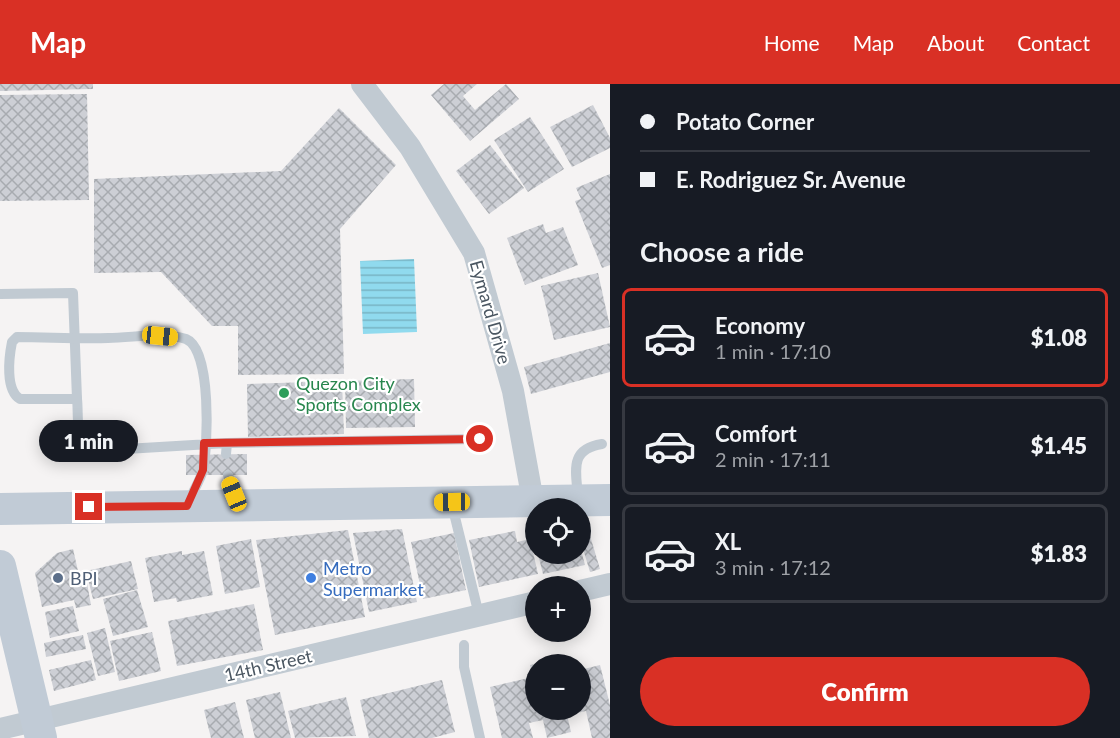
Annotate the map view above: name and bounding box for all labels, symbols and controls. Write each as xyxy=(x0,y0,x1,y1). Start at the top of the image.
text: Map xyxy=(30,25,86,59)
text: Home xyxy=(764,30,820,55)
text: Map xyxy=(853,30,894,55)
text: About xyxy=(927,30,984,55)
text: Contact xyxy=(1017,30,1090,55)
text: Potato Corner xyxy=(676,108,814,135)
text: E. Rodriguez Sr. Avenue xyxy=(676,166,906,193)
text: Choose a ride xyxy=(640,235,804,268)
street label: Eymard Drive xyxy=(466,258,516,366)
icon: car xyxy=(643,311,697,365)
text: Economy xyxy=(715,312,805,339)
text: $1.08 xyxy=(1031,324,1087,351)
car xyxy=(141,325,179,347)
text: 1 min · 17:10 xyxy=(715,339,831,363)
place label: Quezon City Sports Complex xyxy=(296,372,421,415)
marker: Quezon City Sports Complex xyxy=(277,386,291,400)
icon: car xyxy=(643,419,697,473)
callout: 1 min xyxy=(40,420,138,462)
text: Comfort xyxy=(715,420,797,447)
route start xyxy=(466,425,493,452)
text: 1 min xyxy=(64,429,113,453)
text: $1.45 xyxy=(1031,432,1087,459)
text: 2 min · 17:11 xyxy=(715,447,831,471)
car xyxy=(219,474,249,514)
route end xyxy=(75,493,102,520)
car xyxy=(434,493,470,511)
map controls xyxy=(525,498,591,720)
button: locate xyxy=(525,498,591,564)
icon: car xyxy=(643,527,697,581)
text: XL xyxy=(715,528,741,555)
text: $1.83 xyxy=(1031,540,1087,567)
text: 3 min · 17:12 xyxy=(715,555,831,579)
place label: Metro Supermarket xyxy=(323,557,424,600)
place label: BPI xyxy=(70,567,98,589)
marker: BPI xyxy=(51,571,65,585)
marker: Metro Supermarket xyxy=(304,571,318,585)
button: + xyxy=(525,576,591,642)
street label: 14th Street xyxy=(222,644,315,686)
button: − xyxy=(525,654,591,720)
button: Confirm xyxy=(640,657,1090,726)

